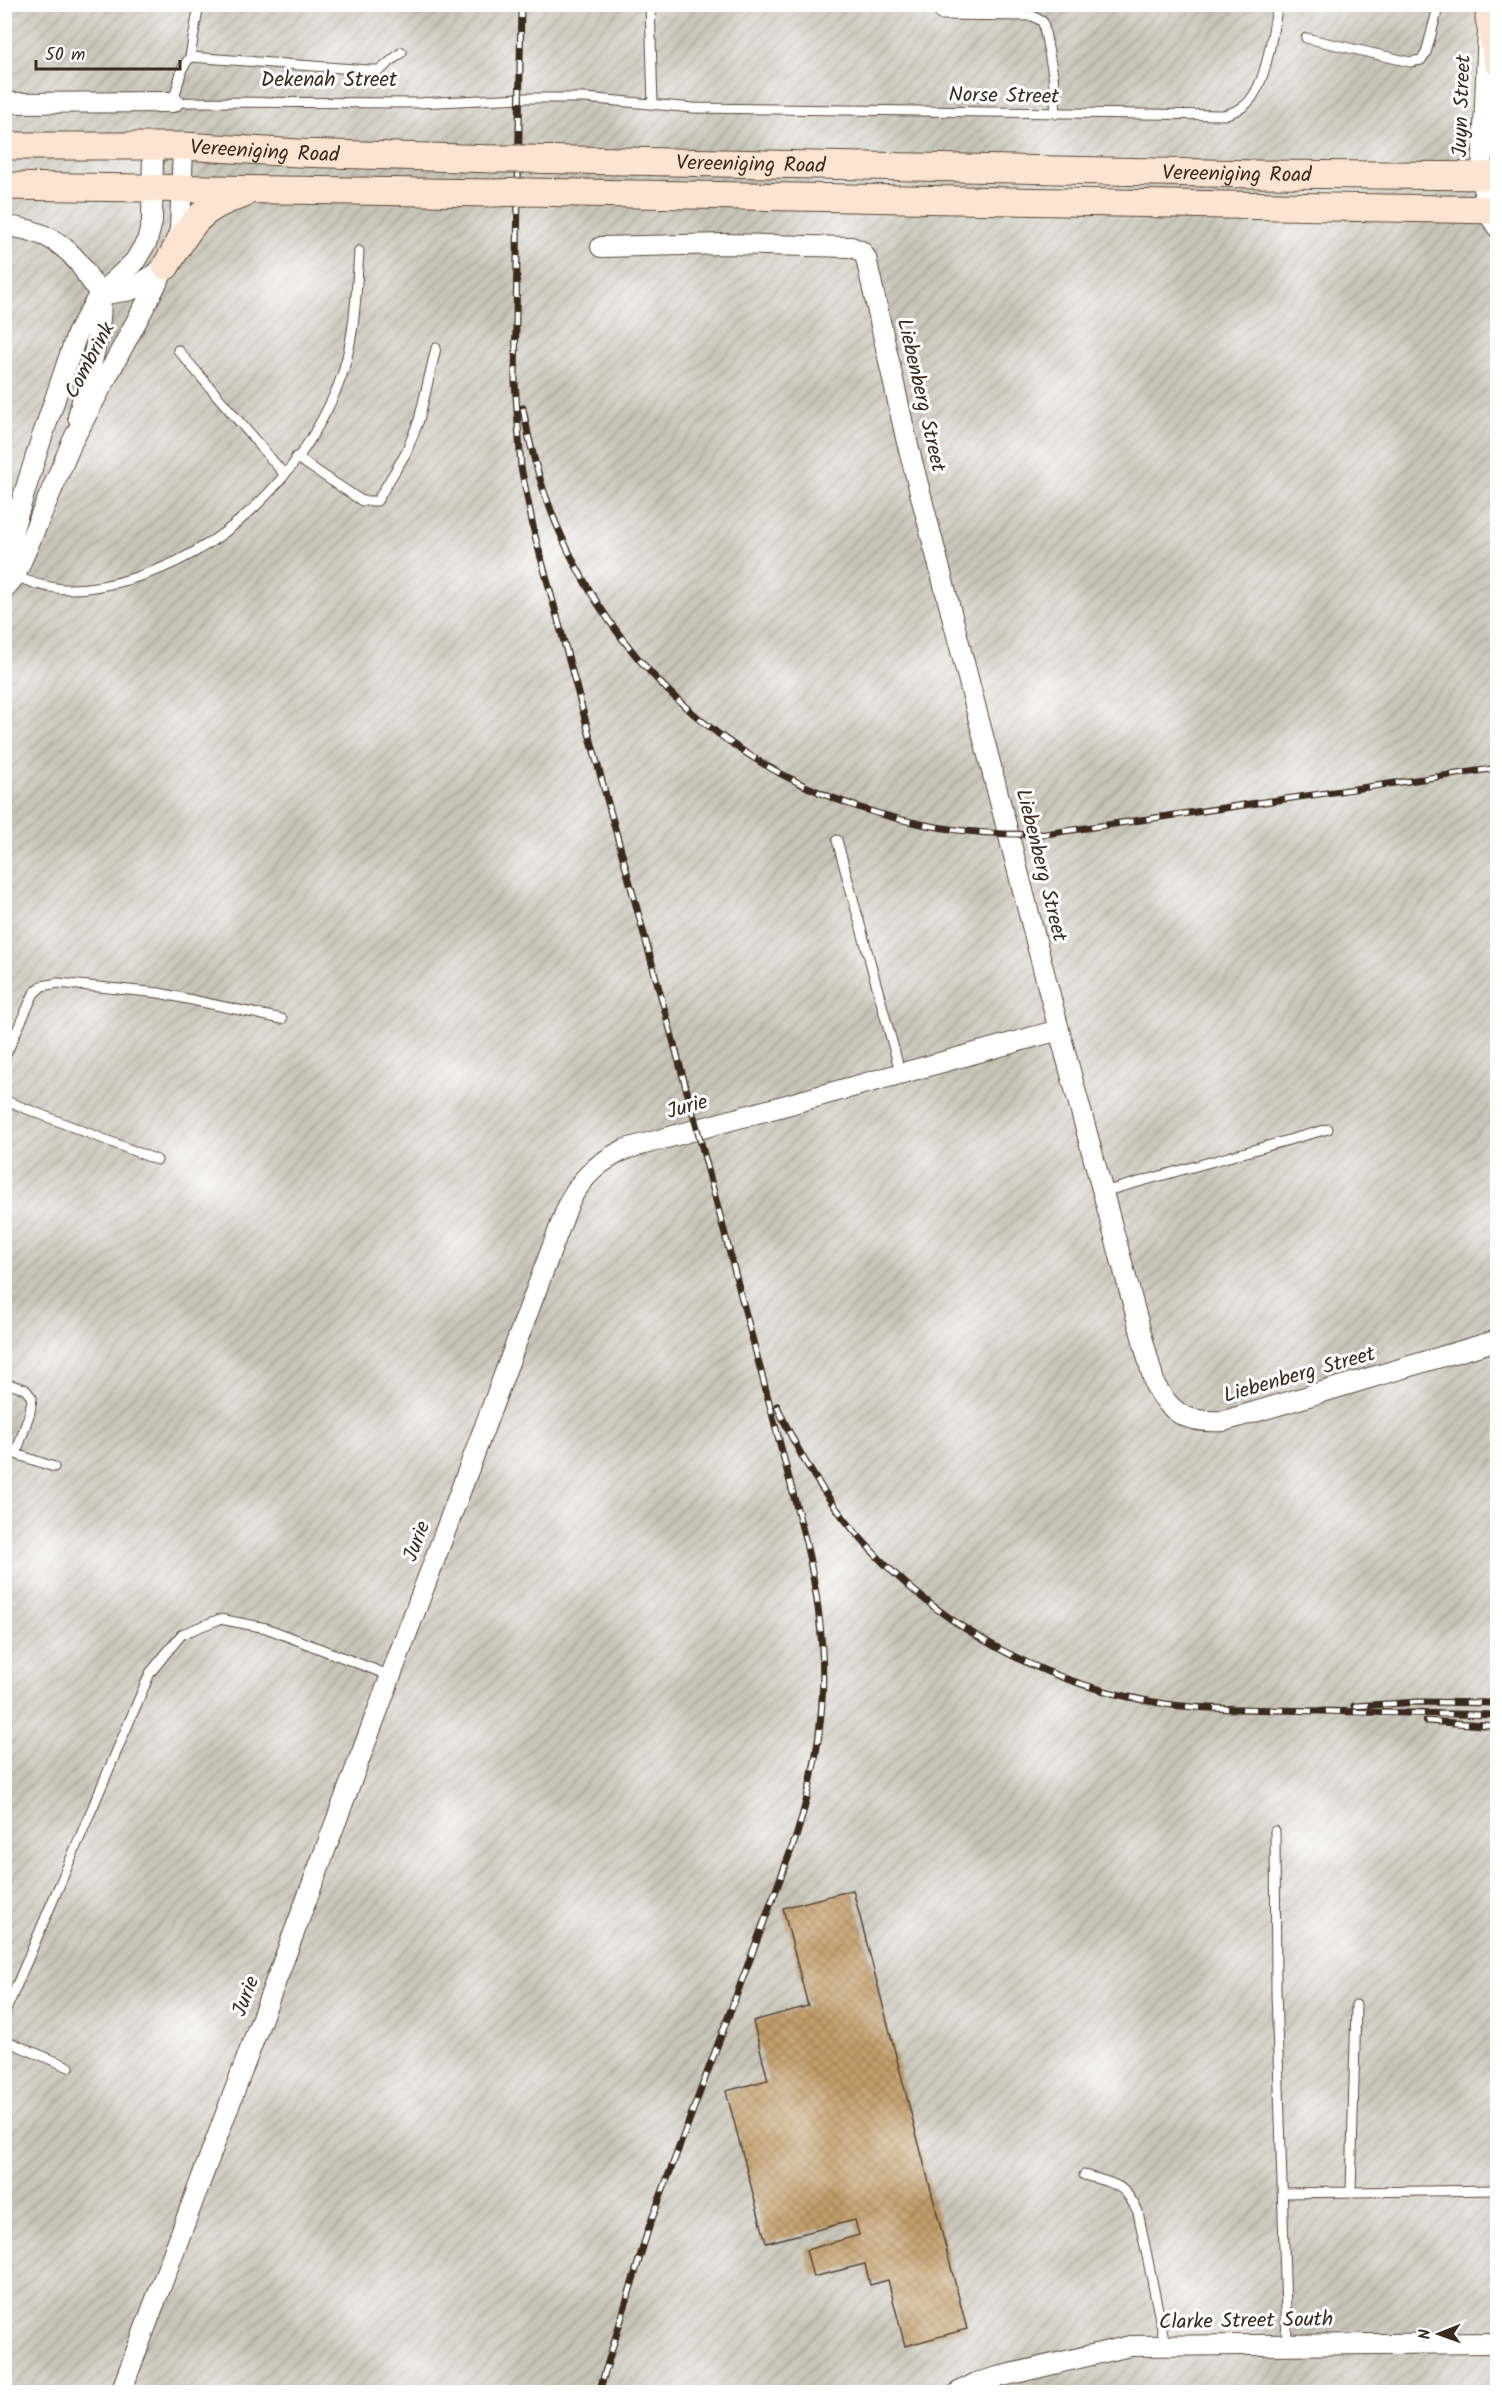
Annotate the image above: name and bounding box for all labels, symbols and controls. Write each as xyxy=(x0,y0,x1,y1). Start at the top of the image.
scale bar xyxy=(36,33,180,71)
text: 50 m xyxy=(45,41,85,70)
street label: Juyn Street xyxy=(1444,53,1481,158)
street label: Dekenah Street xyxy=(261,64,398,97)
street label: Norse Street xyxy=(948,79,1060,114)
street label: Vereeniging Road xyxy=(189,131,340,172)
street label: Vereeniging Road xyxy=(676,147,826,183)
street label: Vereeniging Road xyxy=(1162,157,1312,192)
street label: Liebenberg Street xyxy=(887,315,954,476)
street label: Combrink xyxy=(56,316,124,405)
street label: Liebenberg Street xyxy=(1006,785,1076,946)
street label: Jurie xyxy=(663,1086,712,1129)
street label: Liebenberg Street xyxy=(1220,1338,1380,1413)
street label: Jurie xyxy=(395,1516,440,1567)
street label: Jurie xyxy=(224,1971,269,2022)
street label: Clarke Street South xyxy=(1159,2303,1333,2340)
north arrow xyxy=(1409,2304,1469,2364)
text: N xyxy=(1413,2329,1438,2340)

